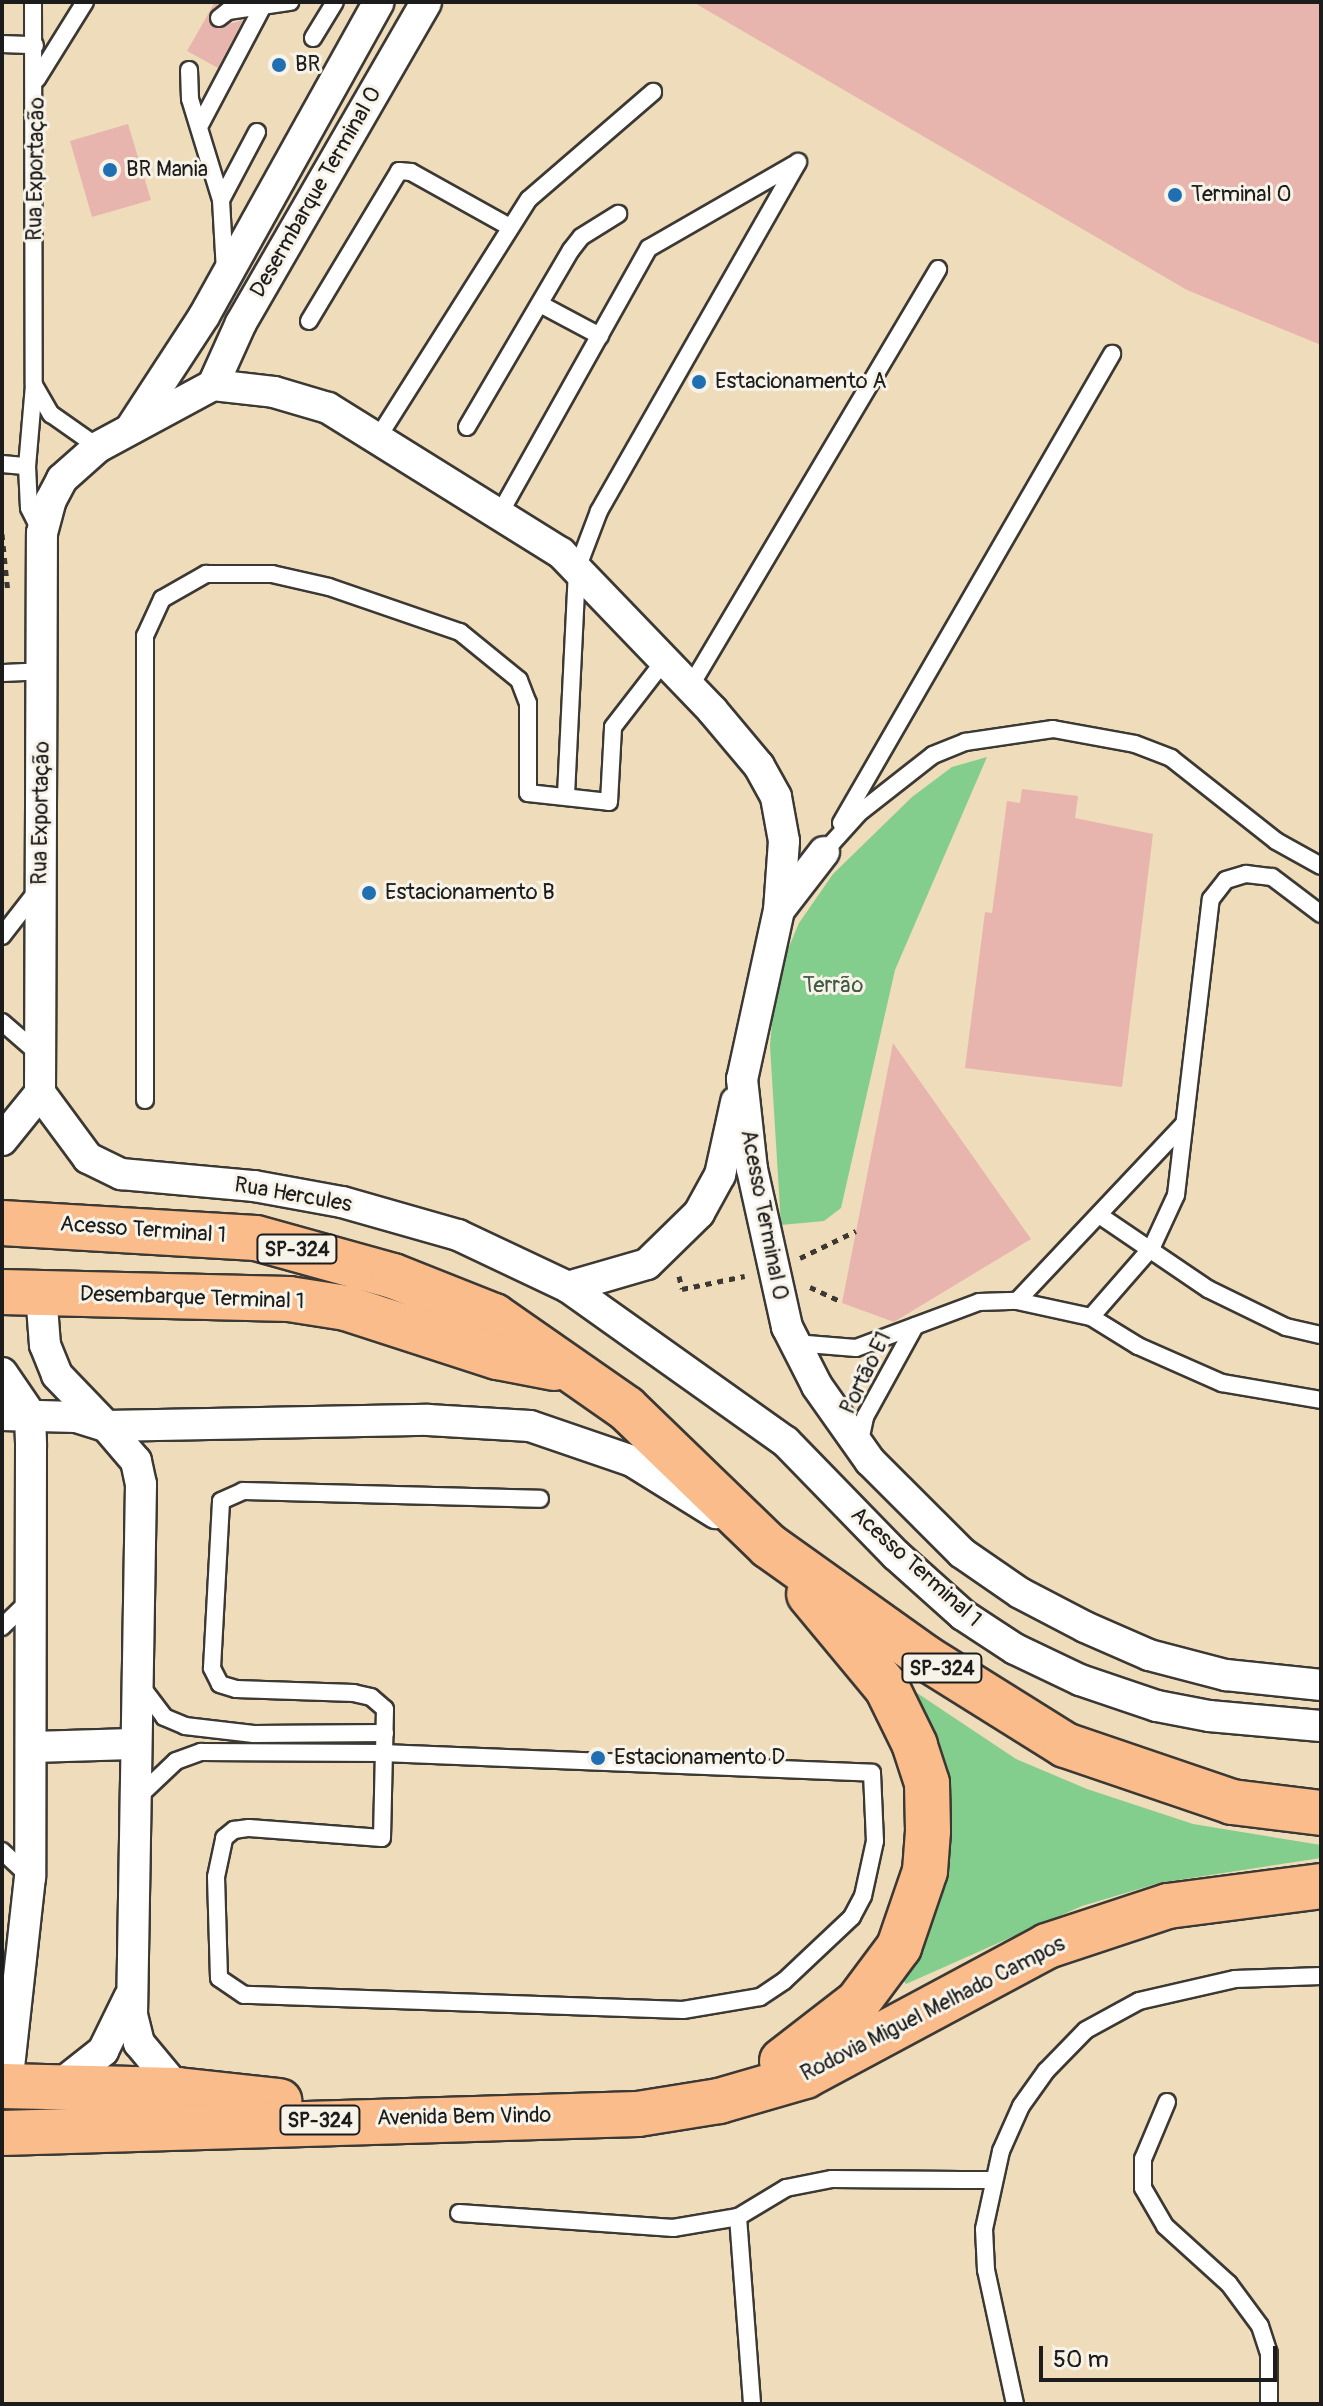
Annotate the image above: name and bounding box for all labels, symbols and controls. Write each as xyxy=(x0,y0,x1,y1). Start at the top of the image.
place label: BR xyxy=(295,52,320,78)
marker: BR xyxy=(270,56,288,74)
street label: Desermbarque Terminal 0 xyxy=(245,82,387,302)
street label: Rua Exportação xyxy=(22,97,50,241)
place label: BR Mania xyxy=(126,157,208,183)
marker: BR Mania xyxy=(101,161,119,179)
place label: Terminal 0 xyxy=(1191,182,1292,208)
marker: Terminal 0 xyxy=(1166,186,1184,204)
place label: Estacionamento A xyxy=(715,369,887,395)
marker: Estacionamento A xyxy=(690,373,708,391)
street label: Rua Exportação xyxy=(27,741,55,885)
place label: Estacionamento B xyxy=(385,880,555,906)
marker: Estacionamento B xyxy=(360,884,378,902)
park label: Terrão xyxy=(803,973,863,999)
street label: Acesso Terminal 0 xyxy=(735,1128,793,1302)
street label: Rua Hercules xyxy=(232,1172,354,1218)
street label: Acesso Terminal 1 xyxy=(59,1211,227,1249)
road number: SP-324 xyxy=(255,1233,339,1265)
street label: Desembarque Terminal 1 xyxy=(79,1281,305,1315)
street label: Portão E1 xyxy=(835,1327,897,1419)
street label: Acesso Terminal 1 xyxy=(845,1501,987,1633)
road number: SP-324 xyxy=(900,1652,984,1684)
place label: Estacionamento D xyxy=(614,1745,785,1771)
marker: Estacionamento D xyxy=(589,1749,607,1767)
street label: Rodovia Miguel Melhado Campos xyxy=(796,1931,1070,2087)
street label: Avenida Bem Vindo xyxy=(377,2102,551,2132)
road number: SP-324 xyxy=(278,2104,362,2136)
scale bar xyxy=(1043,2330,1281,2380)
text: 50 m xyxy=(1053,2345,1109,2374)

